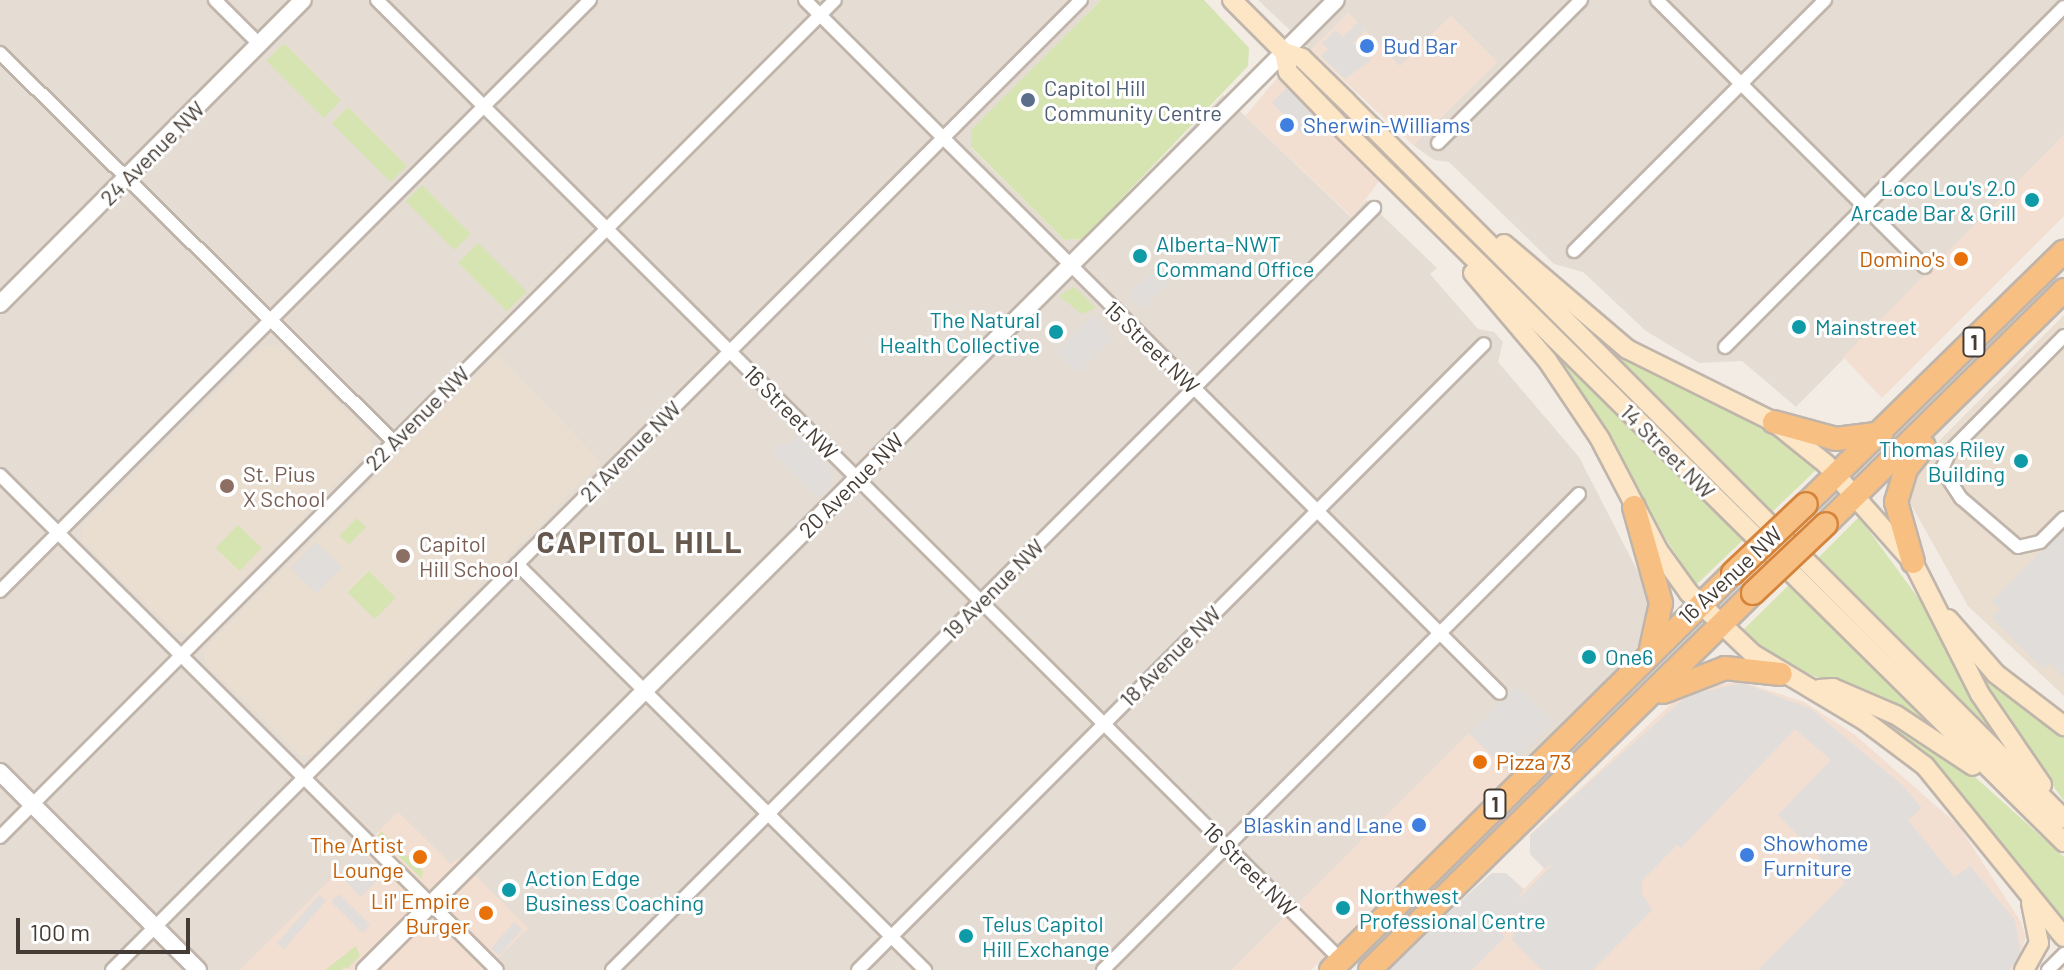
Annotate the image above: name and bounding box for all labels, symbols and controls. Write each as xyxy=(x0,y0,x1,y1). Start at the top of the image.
place label: Bud Bar xyxy=(1383,33,1458,59)
marker: Bud Bar xyxy=(1358,37,1376,55)
place label: Capitol Hill Community Centre xyxy=(1044,74,1222,126)
marker: Capitol Hill Community Centre xyxy=(1019,91,1037,109)
street label: 24 Avenue NW xyxy=(94,95,210,211)
place label: Sherwin-Williams xyxy=(1303,112,1470,138)
marker: Sherwin-Williams xyxy=(1278,116,1296,134)
place label: Loco Lou's 2.0 Arcade Bar & Grill xyxy=(1851,174,2016,226)
marker: Loco Lou's 2.0 Arcade Bar & Grill xyxy=(2023,191,2041,209)
place label: Alberta-NWT Command Office xyxy=(1156,230,1315,282)
place label: Domino's xyxy=(1859,246,1945,272)
marker: Alberta-NWT Command Office xyxy=(1131,247,1149,265)
marker: Domino's xyxy=(1952,250,1970,268)
street label: 15 Street NW xyxy=(1099,295,1205,399)
place label: The Natural Health Collective xyxy=(879,306,1040,358)
place label: Mainstreet xyxy=(1815,314,1917,340)
marker: Mainstreet xyxy=(1790,318,1808,336)
marker: The Natural Health Collective xyxy=(1047,323,1065,341)
road number: 1 xyxy=(1962,326,1986,358)
street label: 22 Avenue NW xyxy=(359,360,475,476)
street label: 16 Street NW xyxy=(739,360,843,464)
street label: 21 Avenue NW xyxy=(574,395,686,507)
street label: 14 Street NW xyxy=(1615,398,1721,504)
street label: 20 Avenue NW xyxy=(793,427,909,543)
place label: Thomas Riley Building xyxy=(1879,435,2005,486)
marker: Thomas Riley Building xyxy=(2012,452,2030,470)
place label: St. Pius X School xyxy=(243,460,325,512)
marker: St. Pius X School xyxy=(218,477,236,495)
street label: 16 Avenue NW xyxy=(1673,520,1787,630)
district label: CAPITOL HILL xyxy=(536,523,744,559)
place label: Capitol Hill School xyxy=(419,530,519,582)
street label: 19 Avenue NW xyxy=(937,533,1049,645)
marker: Capitol Hill School xyxy=(394,547,412,565)
street label: 18 Avenue NW xyxy=(1114,600,1226,712)
place label: One6 xyxy=(1605,644,1653,670)
marker: One6 xyxy=(1580,648,1598,666)
place label: Pizza 73 xyxy=(1496,749,1572,775)
marker: Pizza 73 xyxy=(1471,753,1489,771)
road number: 1 xyxy=(1483,788,1507,820)
place label: Blaskin and Lane xyxy=(1243,812,1403,838)
marker: Blaskin and Lane xyxy=(1410,816,1428,834)
street label: 16 Street NW xyxy=(1198,817,1302,921)
place label: Showhome Furniture xyxy=(1763,829,1868,880)
place label: The Artist Lounge xyxy=(310,831,404,882)
marker: Showhome Furniture xyxy=(1738,846,1756,864)
marker: The Artist Lounge xyxy=(411,848,429,866)
place label: Action Edge Business Coaching xyxy=(525,864,704,916)
marker: Action Edge Business Coaching xyxy=(500,881,518,899)
place label: Northwest Professional Centre xyxy=(1359,882,1546,934)
place label: Lil' Empire Burger xyxy=(371,887,470,938)
marker: Northwest Professional Centre xyxy=(1334,899,1352,917)
scale bar xyxy=(20,902,194,952)
marker: Lil' Empire Burger xyxy=(477,904,495,922)
place label: Telus Capitol Hill Exchange xyxy=(982,910,1110,962)
text: 100 m xyxy=(30,917,90,946)
marker: Telus Capitol Hill Exchange xyxy=(957,927,975,945)

